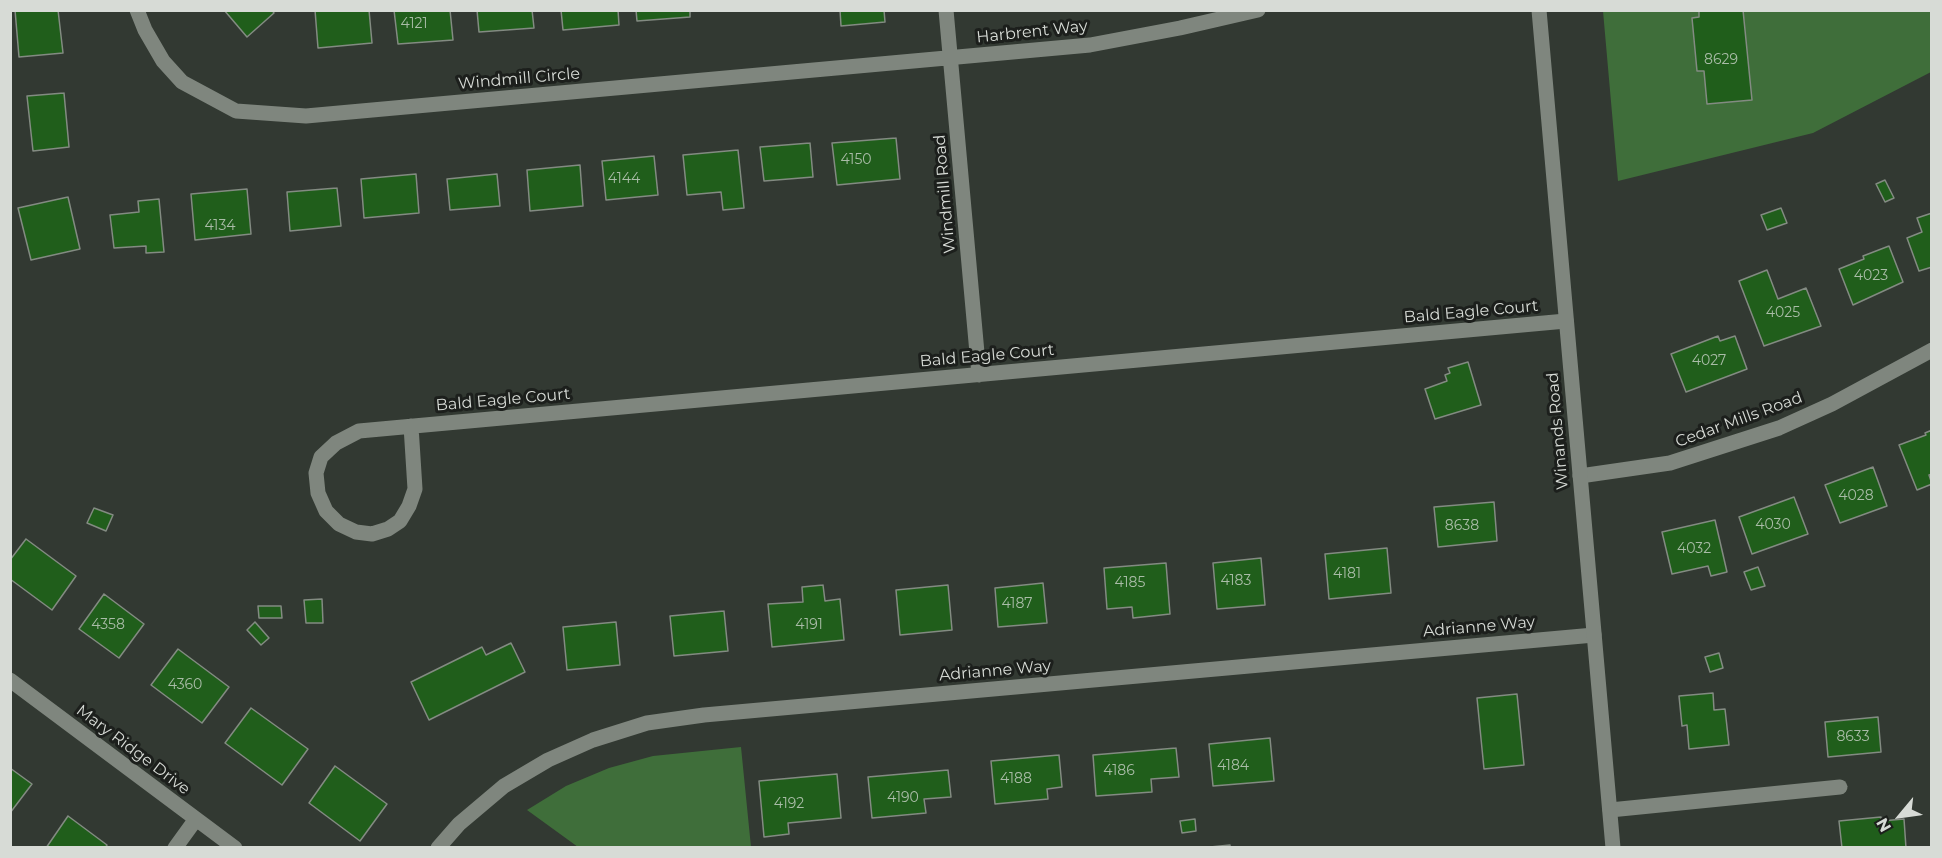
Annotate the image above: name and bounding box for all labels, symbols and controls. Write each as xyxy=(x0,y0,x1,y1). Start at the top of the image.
house number: 4121 xyxy=(401,16,427,32)
street label: Harbrent Way xyxy=(975,17,1089,47)
house number: 8629 xyxy=(1704,52,1738,68)
street label: Windmill Circle xyxy=(457,64,581,94)
street label: Windmill Road xyxy=(930,134,960,254)
house number: 4150 xyxy=(840,152,872,168)
house number: 4144 xyxy=(608,171,640,187)
house number: 4134 xyxy=(204,218,236,234)
house number: 4023 xyxy=(1854,268,1888,284)
street label: Bald Eagle Court xyxy=(1403,297,1539,327)
house number: 4025 xyxy=(1766,305,1800,321)
street label: Bald Eagle Court xyxy=(919,341,1055,371)
house number: 4027 xyxy=(1692,353,1726,369)
street label: Winands Road xyxy=(1543,372,1573,490)
street label: Bald Eagle Court xyxy=(435,385,571,415)
street label: Cedar Mills Road xyxy=(1673,388,1805,452)
house number: 4028 xyxy=(1838,488,1874,504)
house number: 4030 xyxy=(1755,517,1791,533)
house number: 8638 xyxy=(1445,518,1479,534)
house number: 4032 xyxy=(1677,541,1711,557)
house number: 4181 xyxy=(1333,566,1361,582)
house number: 4183 xyxy=(1221,573,1251,589)
house number: 4185 xyxy=(1115,575,1145,591)
house number: 4187 xyxy=(1001,596,1033,612)
street label: Adrianne Way xyxy=(1422,613,1536,641)
house number: 4358 xyxy=(91,617,125,633)
house number: 4191 xyxy=(795,617,823,633)
street label: Adrianne Way xyxy=(938,657,1052,685)
house number: 4360 xyxy=(168,677,202,693)
street label: Mary Ridge Drive xyxy=(72,701,194,799)
house number: 8633 xyxy=(1836,729,1870,745)
house number: 4184 xyxy=(1217,758,1249,774)
house number: 4186 xyxy=(1103,763,1135,779)
house number: 4188 xyxy=(1000,771,1032,787)
north arrow xyxy=(1870,786,1930,846)
house number: 4190 xyxy=(887,790,919,806)
house number: 4192 xyxy=(774,796,804,812)
text: N xyxy=(1872,815,1895,835)

